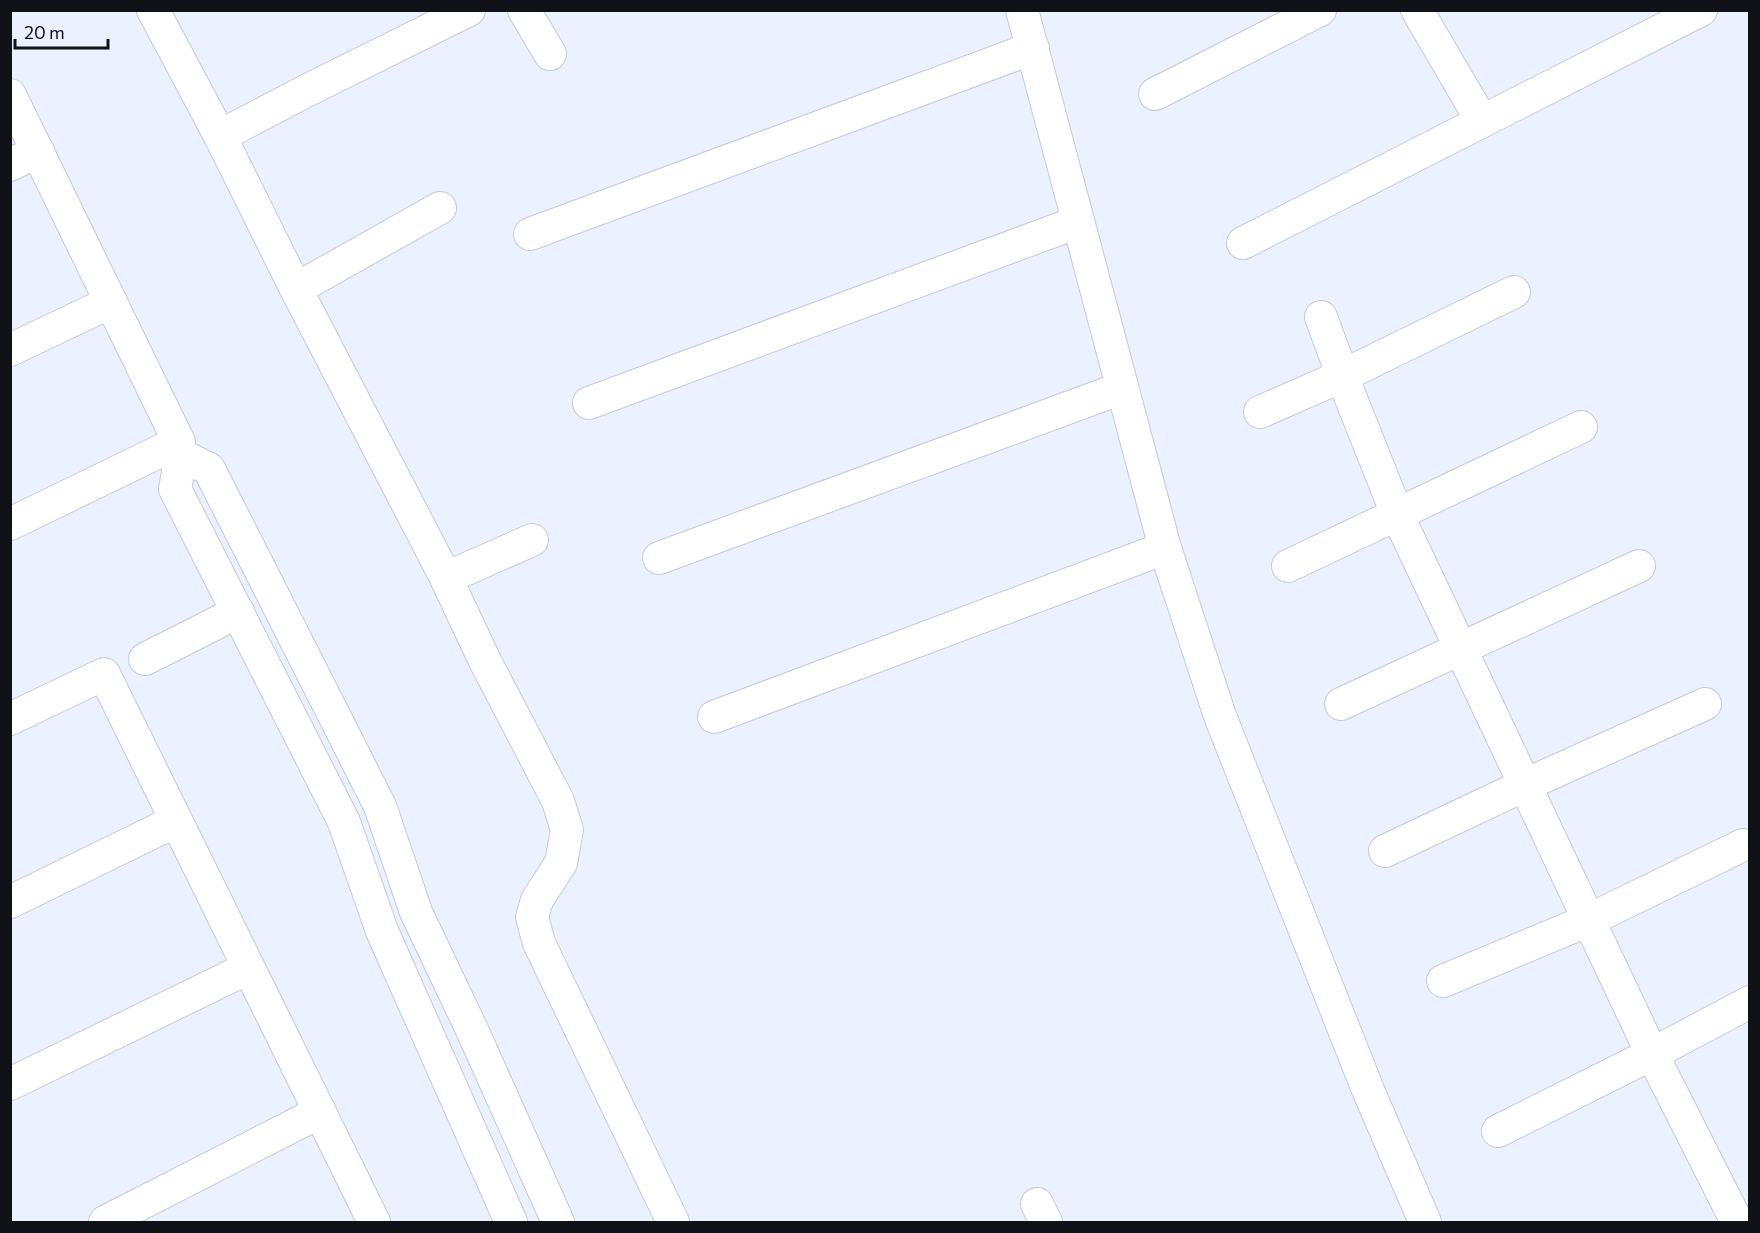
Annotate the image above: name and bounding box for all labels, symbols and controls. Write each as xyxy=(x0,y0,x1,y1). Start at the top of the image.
scale bar xyxy=(15,12,108,50)
text: 20 m xyxy=(24,21,65,43)

